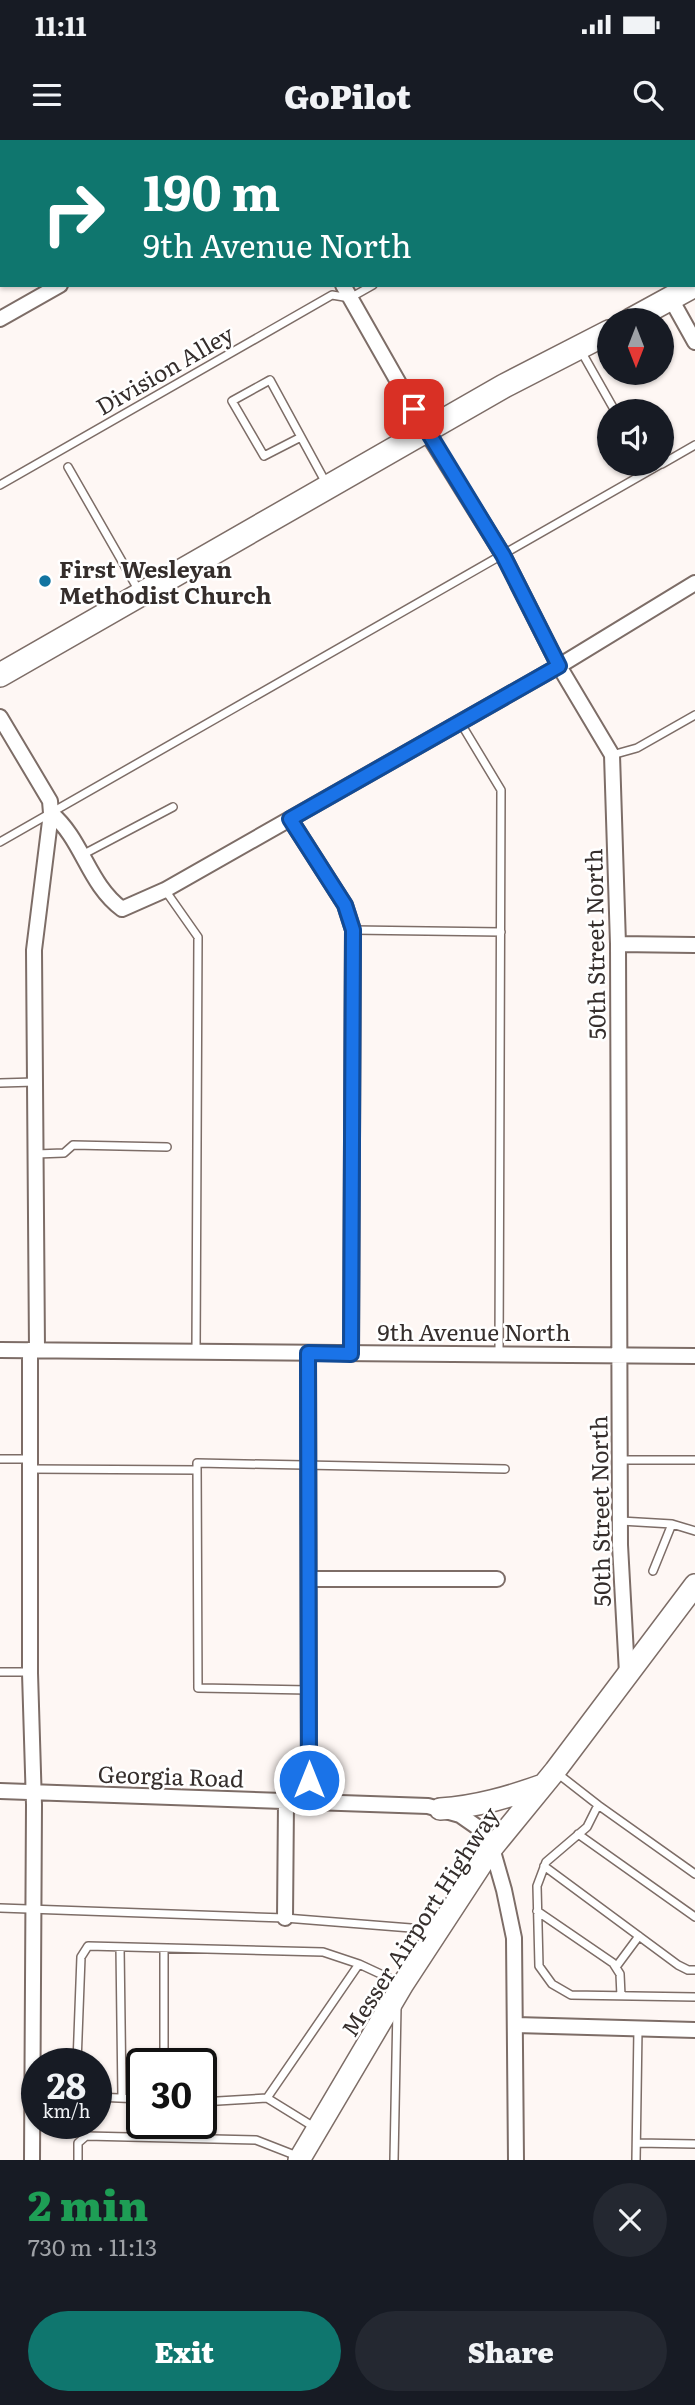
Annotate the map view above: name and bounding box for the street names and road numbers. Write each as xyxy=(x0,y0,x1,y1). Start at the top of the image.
street label: Division Alley xyxy=(89,315,240,422)
street label: 50th Street North xyxy=(575,848,613,1040)
street label: 9th Avenue North xyxy=(377,1314,571,1348)
street label: 50th Street North xyxy=(580,1415,618,1607)
street label: Georgia Road xyxy=(97,1755,245,1795)
street label: Messer Airport Highway xyxy=(332,1799,507,2043)

